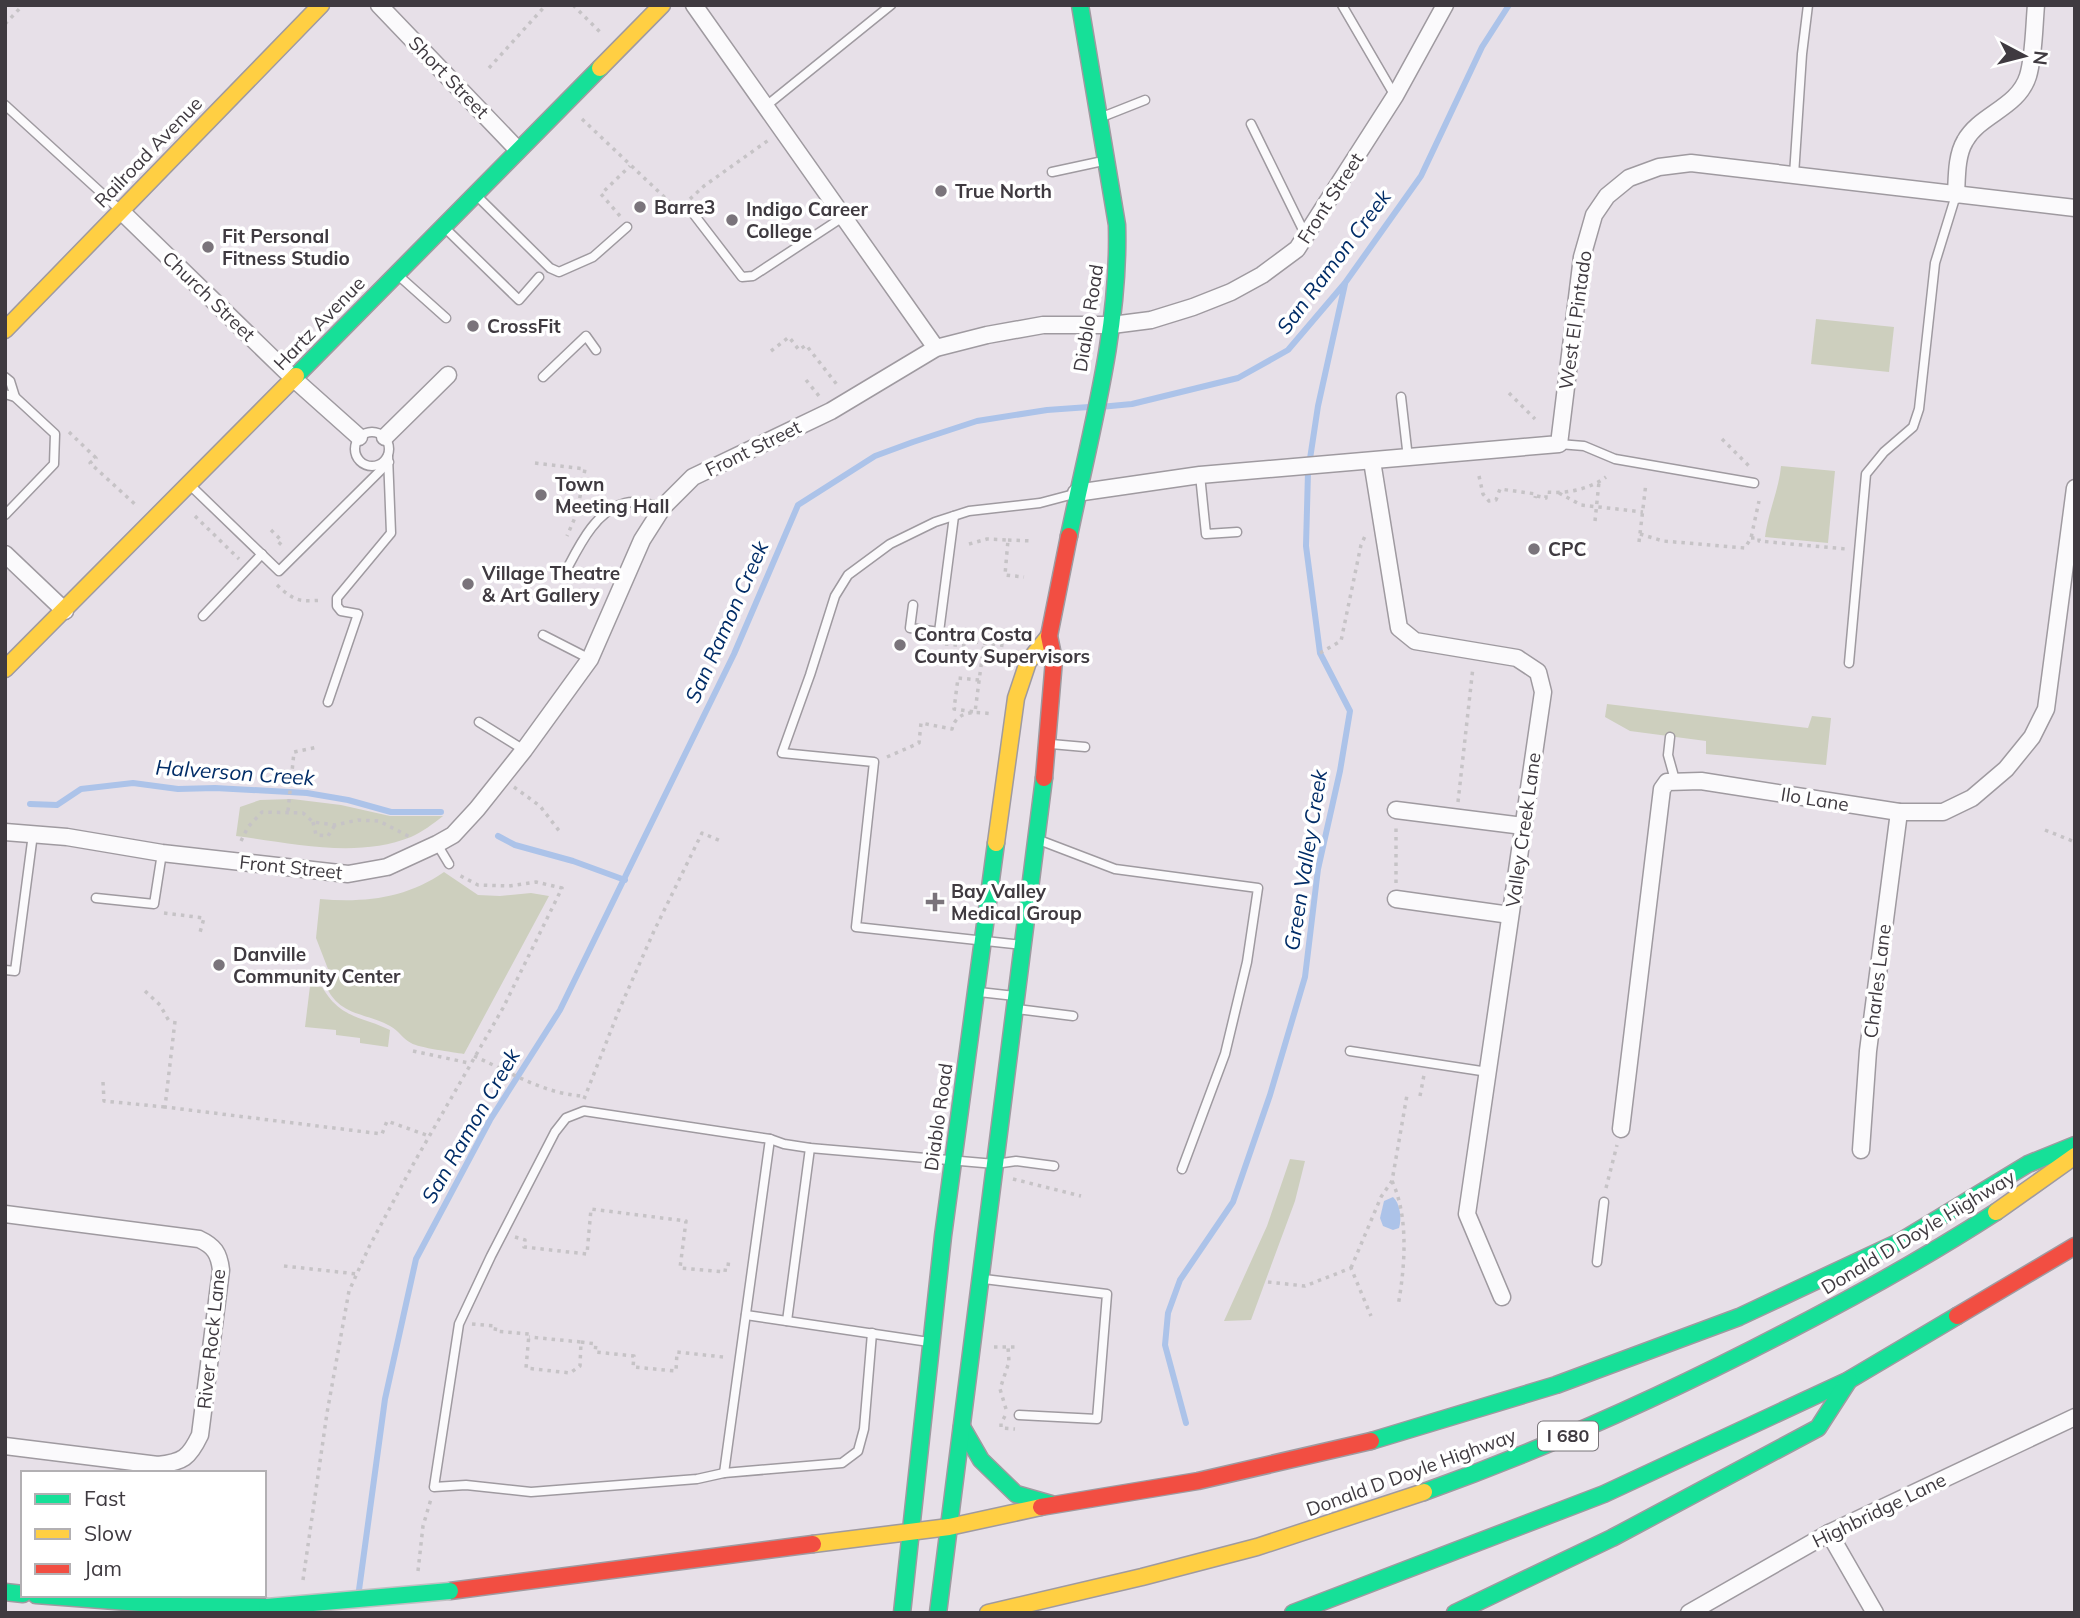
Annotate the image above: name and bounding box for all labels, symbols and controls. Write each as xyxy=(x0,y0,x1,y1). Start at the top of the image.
north arrow xyxy=(1989,21,2059,91)
street label: Short Street xyxy=(404,31,494,123)
text: N xyxy=(2028,49,2054,67)
street label: Railroad Avenue xyxy=(89,91,207,213)
street label: Front Street xyxy=(1292,148,1368,248)
place label: True North xyxy=(955,179,1052,203)
marker: True North xyxy=(933,183,949,199)
water label: San Ramon Creek xyxy=(1270,183,1397,339)
place label: Barre3 xyxy=(654,195,715,219)
place label: Indigo Career College xyxy=(746,197,868,243)
marker: Barre3 xyxy=(632,199,648,215)
marker: Indigo Career College xyxy=(724,212,740,228)
place label: Fit Personal Fitness Studio xyxy=(222,224,350,270)
marker: Fit Personal Fitness Studio xyxy=(200,239,216,255)
street label: Church Street xyxy=(158,246,261,347)
street label: West El Pintado xyxy=(1553,249,1597,391)
street label: Diablo Road xyxy=(1068,263,1108,373)
street label: Hartz Avenue xyxy=(268,271,370,375)
place label: CrossFit xyxy=(487,314,561,338)
marker: CrossFit xyxy=(465,318,481,334)
street label: Front Street xyxy=(701,414,805,481)
place label: Town Meeting Hall xyxy=(555,472,669,518)
marker: Town Meeting Hall xyxy=(533,487,549,503)
water label: San Ramon Creek xyxy=(679,536,774,706)
place label: CPC xyxy=(1548,537,1587,561)
marker: CPC xyxy=(1526,541,1542,557)
place label: Village Theatre & Art Gallery xyxy=(481,561,620,607)
marker: Village Theatre & Art Gallery xyxy=(460,576,476,592)
place label: Contra Costa County Supervisors xyxy=(914,622,1090,668)
marker: Contra Costa County Supervisors xyxy=(892,637,908,653)
street label: Valley Creek Lane xyxy=(1500,751,1546,909)
water label: Halverson Creek xyxy=(155,753,317,791)
water label: Green Valley Creek xyxy=(1278,766,1332,952)
street label: Ilo Lane xyxy=(1779,782,1851,816)
street label: Front Street xyxy=(238,850,344,884)
place label: Bay Valley Medical Group xyxy=(951,879,1082,925)
marker: Bay Valley Medical Group xyxy=(925,892,945,912)
street label: Charles Lane xyxy=(1858,923,1896,1039)
place label: Danville Community Center xyxy=(233,942,401,988)
marker: Danville Community Center xyxy=(211,957,227,973)
water label: San Ramon Creek xyxy=(415,1043,526,1207)
street label: Diablo Road xyxy=(919,1062,957,1172)
street label: Donald D Doyle Highway xyxy=(1817,1165,2019,1299)
street label: River Rock Lane xyxy=(192,1268,230,1410)
road number: I 680 xyxy=(1538,1422,1598,1450)
street label: Donald D Doyle Highway xyxy=(1303,1423,1519,1521)
street label: Highbridge Lane xyxy=(1808,1467,1950,1553)
legend xyxy=(21,1471,266,1597)
text: Fast xyxy=(84,1485,126,1511)
text: Slow xyxy=(84,1520,132,1546)
text: Jam xyxy=(84,1555,122,1581)

